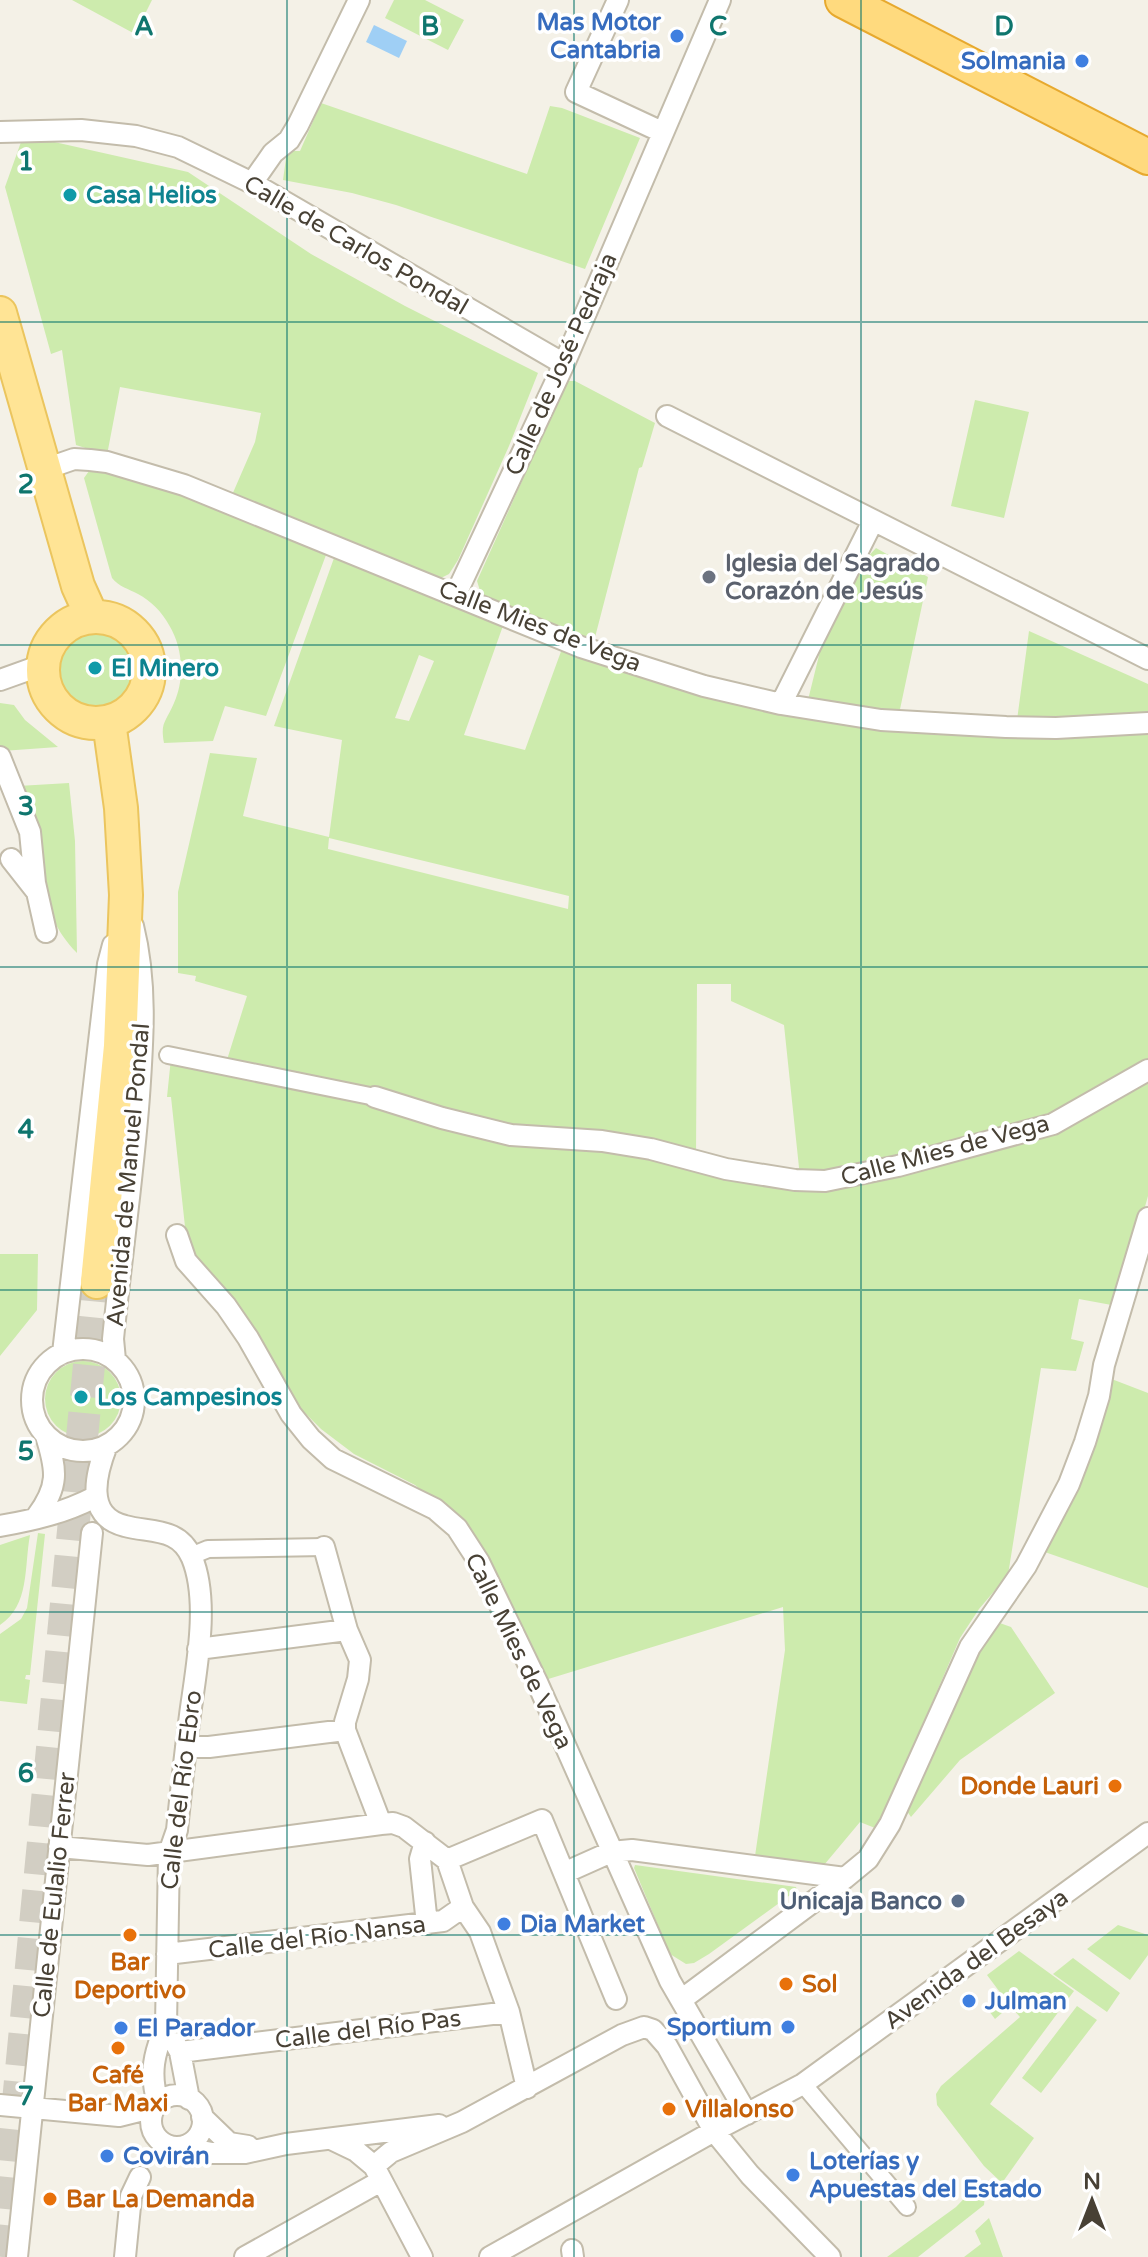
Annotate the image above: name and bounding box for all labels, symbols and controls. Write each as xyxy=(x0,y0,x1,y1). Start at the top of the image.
place label: Mas Motor Cantabria xyxy=(536,8,662,65)
text: A xyxy=(134,11,154,42)
text: B xyxy=(421,11,439,42)
text: C xyxy=(709,11,727,42)
text: D xyxy=(994,11,1014,42)
marker: Mas Motor Cantabria xyxy=(668,27,686,45)
place label: Solmania xyxy=(961,47,1066,76)
marker: Solmania xyxy=(1073,52,1091,70)
text: 1 xyxy=(18,146,34,177)
street label: Calle de Carlos Pondal xyxy=(238,169,473,322)
place label: Casa Helios xyxy=(86,181,217,210)
marker: Casa Helios xyxy=(61,186,79,204)
street label: Calle de José Pedraja xyxy=(499,248,624,480)
text: 2 xyxy=(18,469,34,500)
place label: Iglesia del Sagrado Corazón de Jesús xyxy=(725,549,940,606)
marker: Iglesia del Sagrado Corazón de Jesús xyxy=(700,568,718,586)
street label: Calle Mies de Vega xyxy=(434,574,645,678)
place label: El Minero xyxy=(111,654,219,683)
marker: El Minero xyxy=(86,659,104,677)
text: 3 xyxy=(18,791,34,822)
street label: Avenida de Manuel Pondal xyxy=(101,1022,156,1328)
street label: Calle Mies de Vega xyxy=(838,1109,1053,1192)
text: 4 xyxy=(18,1114,34,1145)
place label: Los Campesinos xyxy=(97,1383,282,1412)
marker: Los Campesinos xyxy=(72,1388,90,1406)
text: 5 xyxy=(18,1436,34,1467)
street label: Calle Mies de Vega xyxy=(458,1548,579,1754)
street label: Calle del Río Ebro xyxy=(155,1689,208,1891)
text: 6 xyxy=(18,1758,34,1789)
street label: Calle de Eulalio Ferrer xyxy=(27,1770,82,2019)
place label: Donde Lauri xyxy=(960,1772,1099,1801)
marker: Donde Lauri xyxy=(1106,1777,1124,1795)
street label: Avenida del Besaya xyxy=(878,1883,1074,2036)
place label: Unicaja Banco xyxy=(780,1887,942,1916)
marker: Unicaja Banco xyxy=(949,1892,967,1910)
street label: Calle del Río Nansa xyxy=(207,1910,428,1965)
place label: Dia Market xyxy=(520,1910,646,1939)
marker: Dia Market xyxy=(495,1915,513,1933)
marker: Bar Deportivo xyxy=(121,1926,139,1944)
place label: Bar Deportivo xyxy=(74,1948,186,2005)
place label: Sol xyxy=(802,1970,837,1999)
marker: Sol xyxy=(777,1975,795,1993)
place label: Julman xyxy=(984,1987,1067,2016)
marker: Julman xyxy=(960,1992,978,2010)
street label: Calle del Río Pas xyxy=(273,2004,463,2055)
place label: Sportium xyxy=(667,2013,772,2042)
place label: El Parador xyxy=(137,2014,256,2043)
marker: Sportium xyxy=(779,2018,797,2036)
marker: El Parador xyxy=(112,2019,130,2037)
marker: Café Bar Maxi xyxy=(109,2039,127,2057)
place label: Café Bar Maxi xyxy=(67,2061,169,2118)
text: 7 xyxy=(18,2081,34,2112)
place label: Villalonso xyxy=(685,2095,794,2124)
marker: Villalonso xyxy=(660,2100,678,2118)
place label: Covirán xyxy=(123,2142,210,2171)
marker: Covirán xyxy=(98,2147,116,2165)
place label: Loterías y Apuestas del Estado xyxy=(809,2147,1042,2204)
north arrow xyxy=(1052,2161,1132,2241)
marker: Loterías y Apuestas del Estado xyxy=(784,2166,802,2184)
text: N xyxy=(1083,2169,1101,2195)
place label: Bar La Demanda xyxy=(66,2185,255,2214)
marker: Bar La Demanda xyxy=(41,2190,59,2208)

